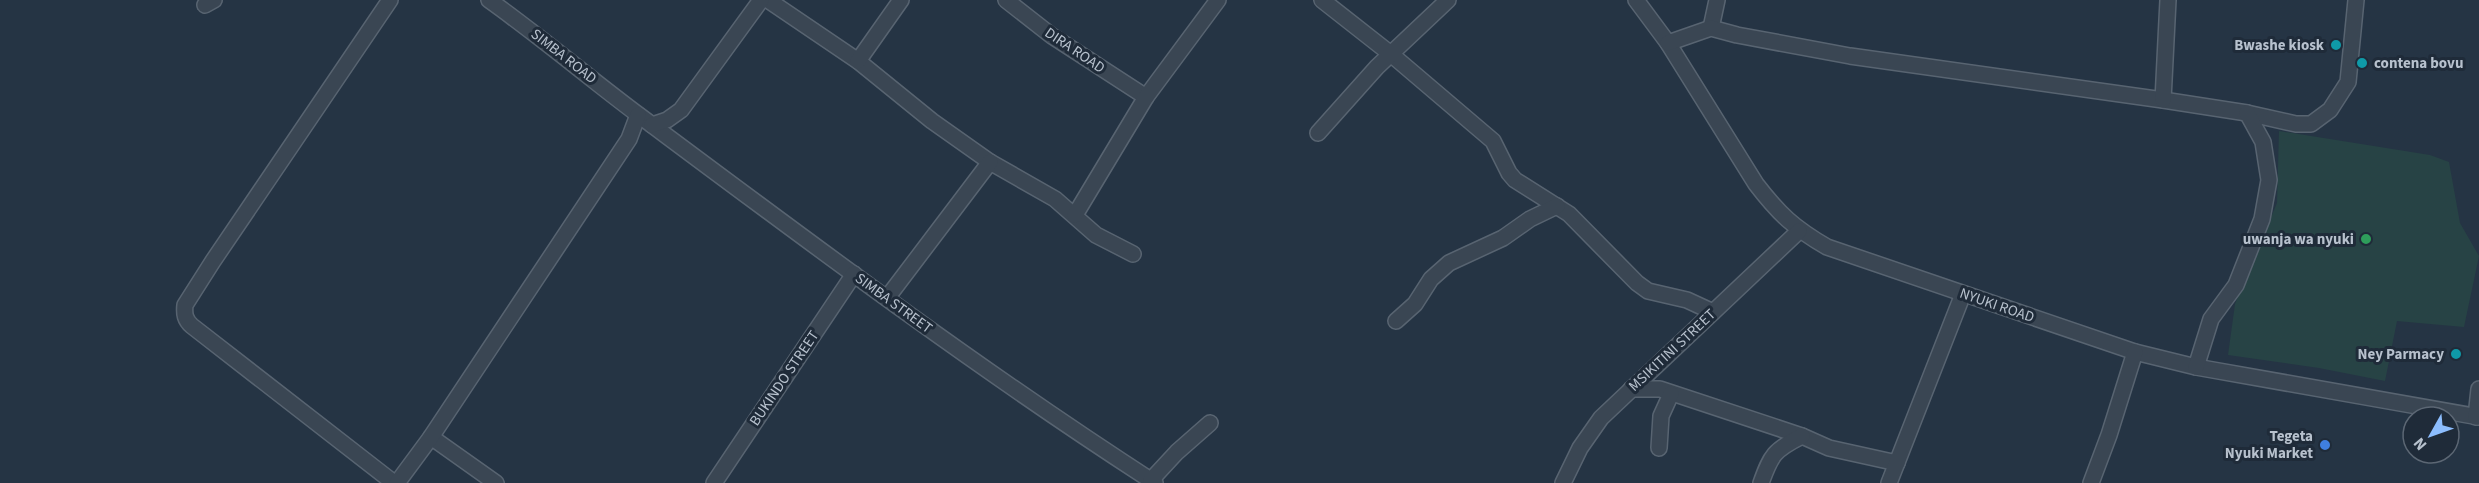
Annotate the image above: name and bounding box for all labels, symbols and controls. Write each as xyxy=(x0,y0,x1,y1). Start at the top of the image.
street label: DIRA ROAD xyxy=(1040,23,1109,78)
street label: SIMBA ROAD xyxy=(526,24,601,89)
place label: Bwashe kiosk xyxy=(2234,35,2325,56)
marker: Bwashe kiosk xyxy=(2329,38,2343,52)
place label: contena bovu xyxy=(2374,53,2463,74)
marker: contena bovu xyxy=(2355,56,2369,70)
place label: uwanja wa nyuki xyxy=(2243,229,2354,250)
marker: uwanja wa nyuki xyxy=(2359,232,2373,246)
street label: SIMBA STREET xyxy=(851,268,937,339)
street label: NYUKI ROAD xyxy=(1957,283,2037,328)
street label: MSIKITINI STREET xyxy=(1624,304,1721,396)
street label: BUKINDO STREET xyxy=(745,326,824,430)
place label: Ney Parmacy xyxy=(2358,344,2444,365)
marker: Ney Parmacy xyxy=(2449,347,2463,361)
north arrow xyxy=(2401,405,2461,465)
place label: Tegeta Nyuki Market xyxy=(2225,426,2313,464)
text: N xyxy=(2408,433,2432,455)
marker: Tegeta Nyuki Market xyxy=(2318,438,2332,452)

